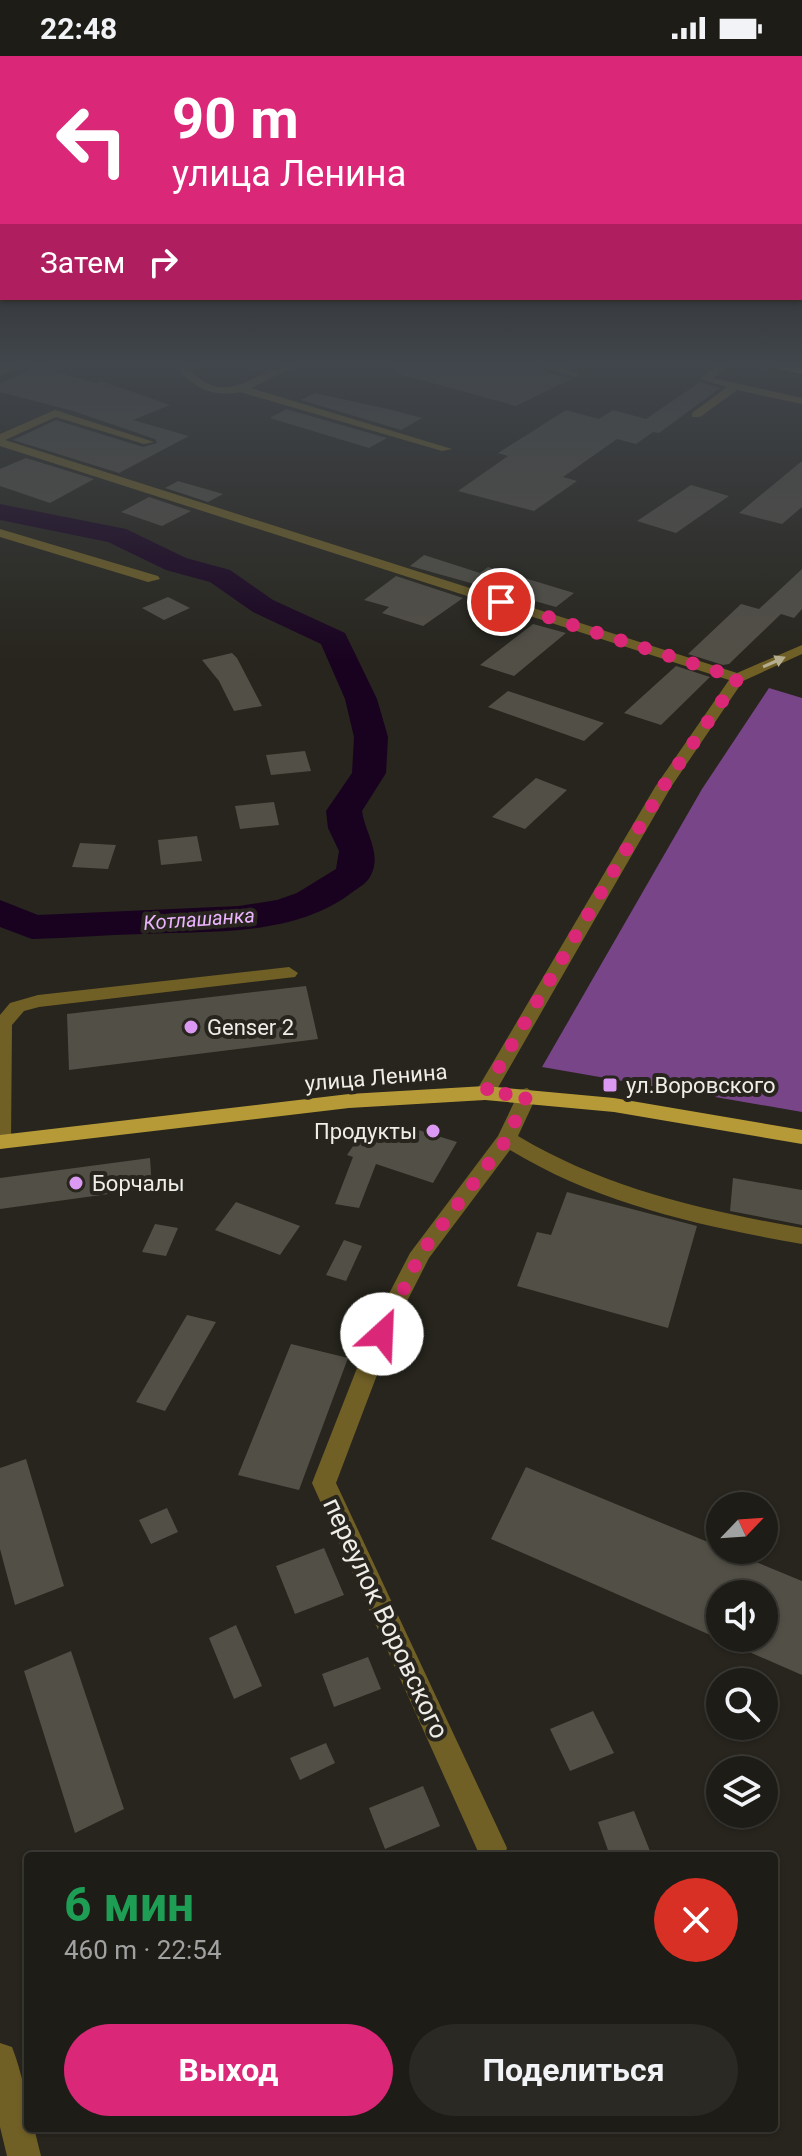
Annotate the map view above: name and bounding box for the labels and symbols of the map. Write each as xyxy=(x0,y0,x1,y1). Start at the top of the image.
pin xyxy=(467,568,535,636)
one-way arrow xyxy=(762,655,786,668)
water label: Котлашанка xyxy=(142,903,256,935)
place label: Genser 2 xyxy=(207,1015,294,1040)
marker: Genser 2 xyxy=(182,1018,200,1036)
street label: улица Ленина xyxy=(304,1059,448,1096)
place label: ул.Воровского xyxy=(626,1073,776,1098)
marker: ул.Воровского xyxy=(601,1076,619,1094)
place label: Продукты xyxy=(314,1119,417,1144)
marker: Продукты xyxy=(424,1122,442,1140)
place label: Борчалы xyxy=(92,1171,185,1196)
marker: Борчалы xyxy=(67,1174,85,1192)
position arrow xyxy=(340,1292,424,1376)
north arrow xyxy=(706,1492,778,1564)
street label: переулок Воровского xyxy=(317,1493,455,1743)

